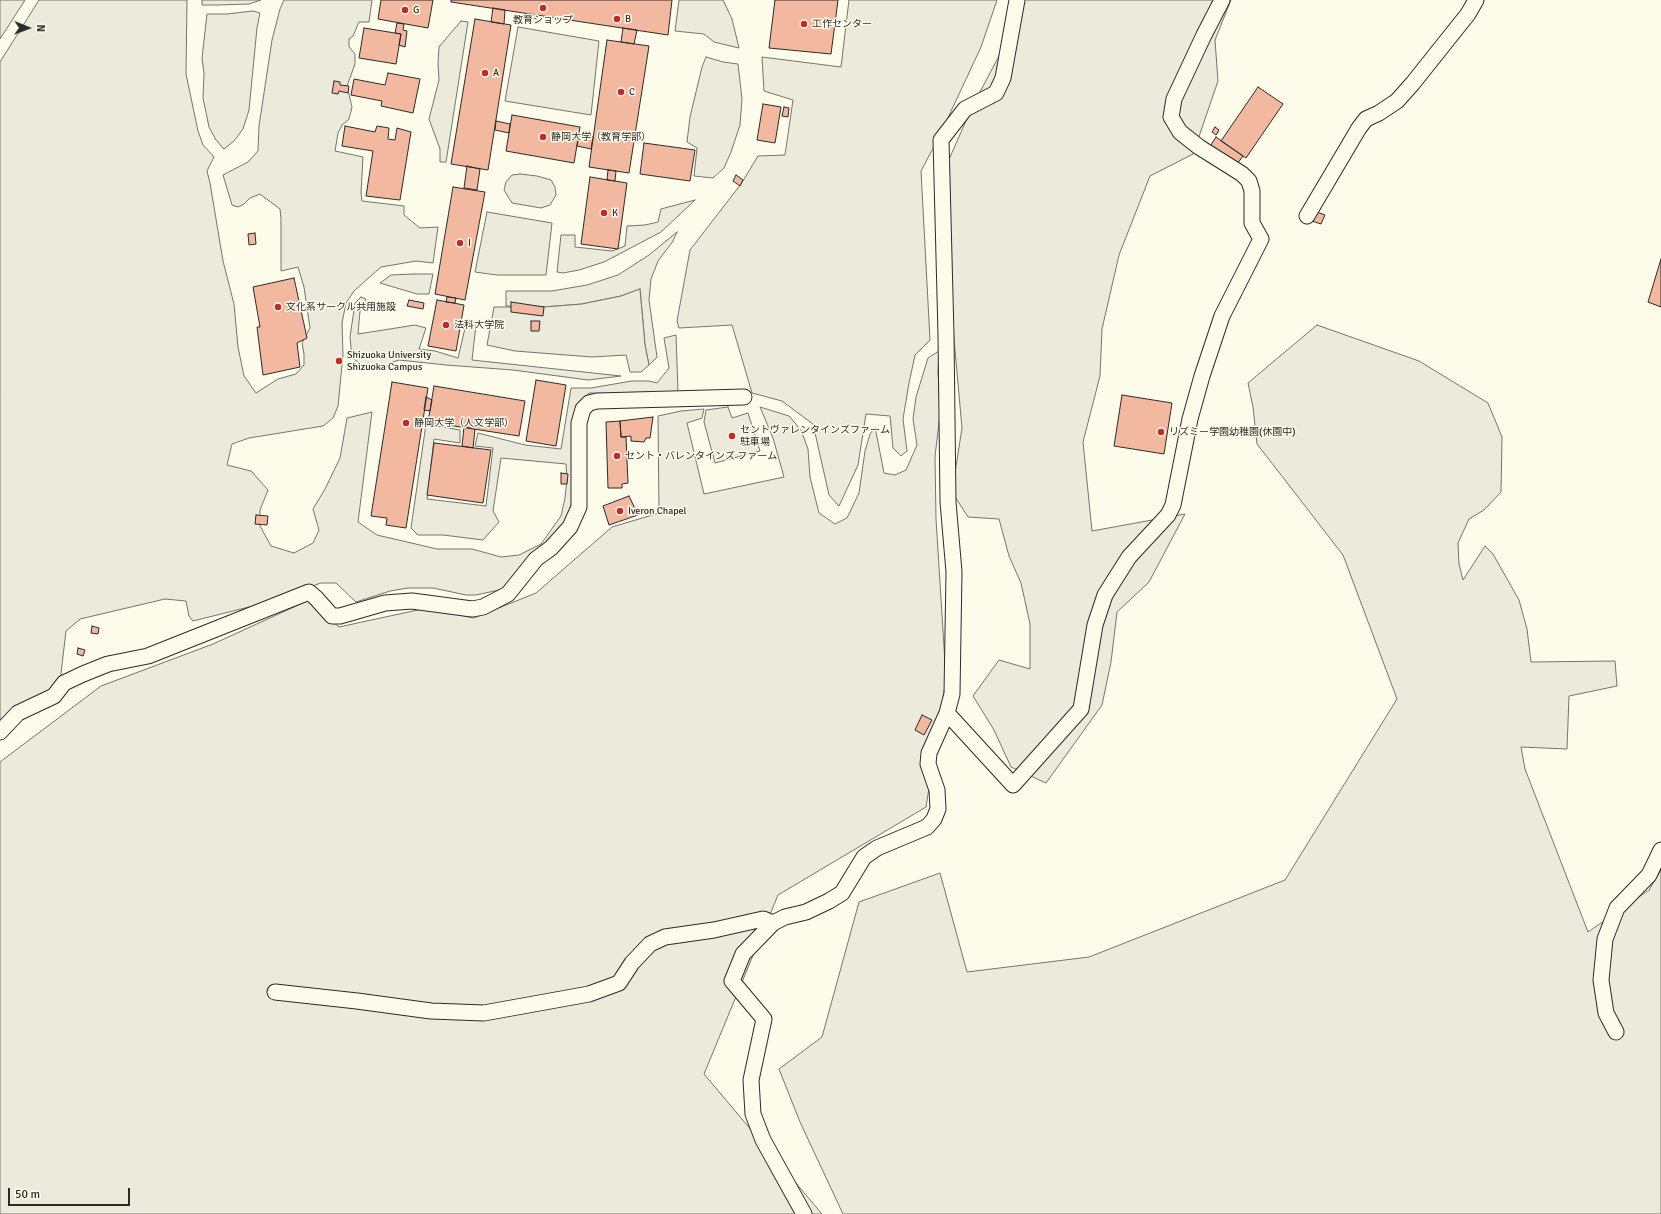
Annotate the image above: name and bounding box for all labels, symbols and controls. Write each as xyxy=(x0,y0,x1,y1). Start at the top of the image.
marker: 教育ショップ xyxy=(538,3,548,13)
place label: G xyxy=(413,4,419,16)
marker: G xyxy=(400,5,410,15)
north arrow xyxy=(8,8,48,48)
place label: B xyxy=(625,13,631,25)
place label: 教育ショップ xyxy=(513,14,573,26)
marker: B xyxy=(612,14,622,24)
place label: 工作センター xyxy=(812,18,872,30)
marker: 工作センター xyxy=(799,19,809,29)
text: N xyxy=(34,24,47,32)
place label: A xyxy=(493,67,499,79)
marker: A xyxy=(480,68,490,78)
place label: C xyxy=(629,86,635,98)
marker: C xyxy=(616,87,626,97)
place label: 静岡大学（教育学部） xyxy=(551,131,651,143)
marker: 静岡大学（教育学部） xyxy=(538,132,548,142)
place label: K xyxy=(612,207,618,219)
marker: K xyxy=(599,208,609,218)
place label: I xyxy=(468,237,471,249)
marker: I xyxy=(455,238,465,248)
place label: 文化系サークル共用施設 xyxy=(286,301,396,313)
marker: 文化系サークル共用施設 xyxy=(273,302,283,312)
place label: 法科大学院 xyxy=(454,319,504,331)
marker: 法科大学院 xyxy=(441,320,451,330)
place label: Shizuoka University Shizuoka Campus xyxy=(347,349,431,372)
marker: Shizuoka University Shizuoka Campus xyxy=(334,356,344,366)
place label: 静岡大学（人文学部） xyxy=(414,417,514,429)
marker: 静岡大学（人文学部） xyxy=(401,418,411,428)
place label: セントヴァレンタインズファーム 駐車場 xyxy=(740,424,890,448)
place label: リズミー学園幼稚園(休園中) xyxy=(1169,426,1296,438)
marker: リズミー学園幼稚園(休園中) xyxy=(1156,427,1166,437)
marker: セントヴァレンタインズファーム 駐車場 xyxy=(727,431,737,441)
place label: セント・バレンタインズ ファーム xyxy=(625,450,777,462)
marker: セント・バレンタインズ ファーム xyxy=(612,451,622,461)
place label: Iveron Chapel xyxy=(628,505,686,517)
marker: Iveron Chapel xyxy=(615,506,625,516)
scale bar xyxy=(10,1180,132,1206)
text: 50 m xyxy=(15,1187,40,1202)

